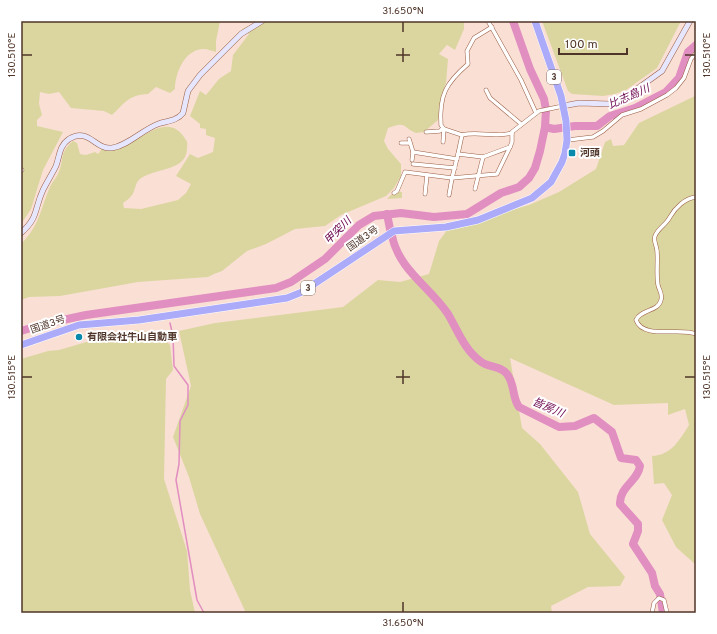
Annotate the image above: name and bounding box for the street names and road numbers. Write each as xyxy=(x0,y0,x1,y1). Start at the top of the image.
road number: 3 xyxy=(547,70,561,84)
street label: 国道3号 xyxy=(345,223,381,255)
road number: 3 xyxy=(301,281,315,295)
street label: 国道3号 xyxy=(29,313,67,337)

